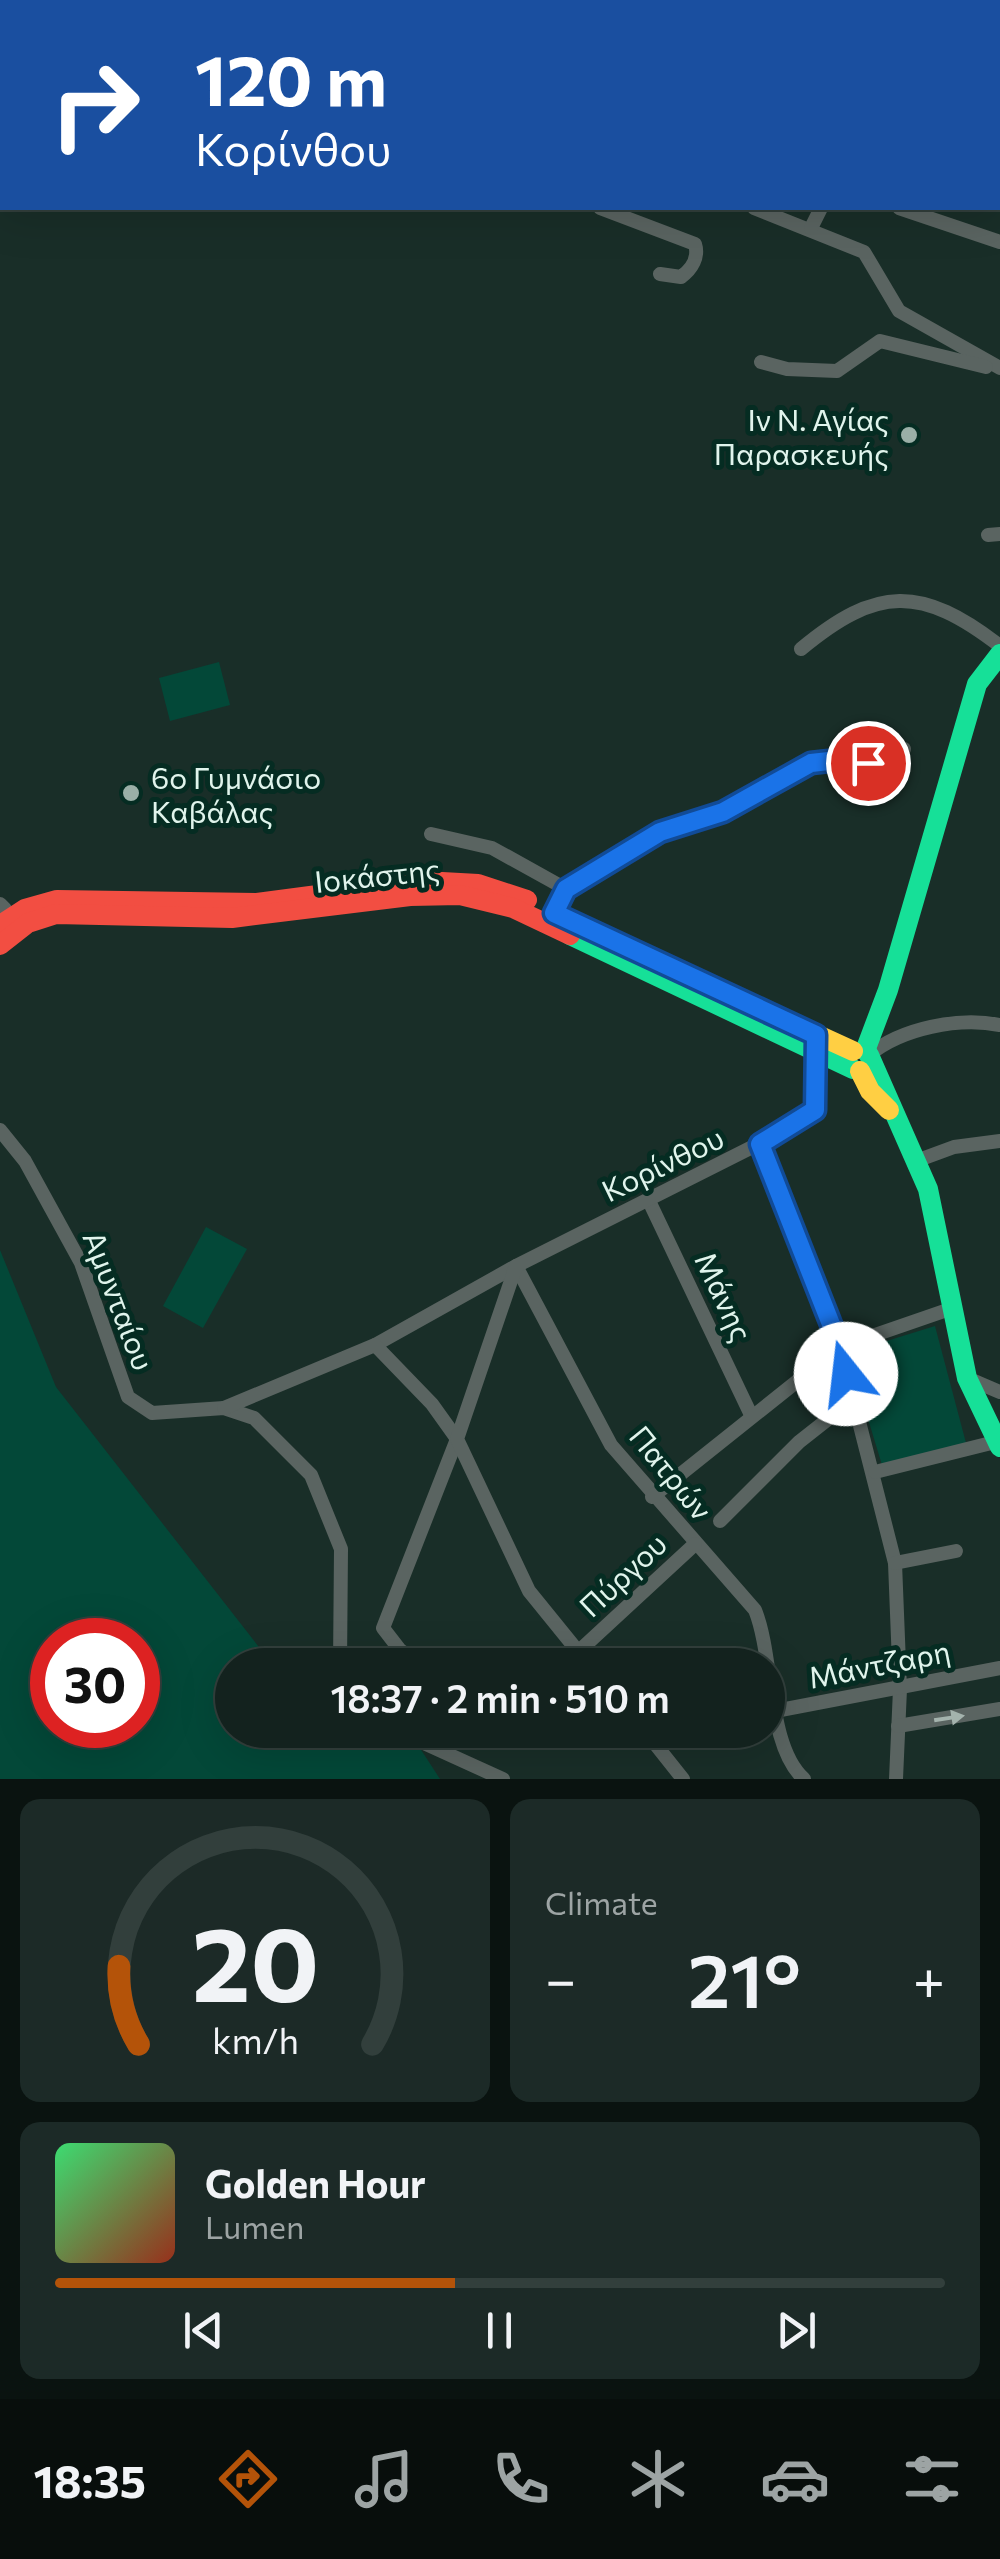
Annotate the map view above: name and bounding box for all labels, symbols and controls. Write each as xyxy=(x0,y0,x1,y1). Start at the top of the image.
text: 120 m xyxy=(195,35,387,120)
icon: right xyxy=(30,40,160,170)
text: Κορίνθου xyxy=(195,120,391,175)
place label: Ιν Ν. Αγίας Παρασκευής xyxy=(714,400,889,471)
marker: Ιν Ν. Αγίας Παρασκευής xyxy=(898,424,920,446)
pin xyxy=(826,721,911,806)
icon: arrive xyxy=(841,736,896,791)
place label: 6ο Γυμνάσιο Καβάλας xyxy=(151,758,321,829)
marker: 6ο Γυμνάσιο Καβάλας xyxy=(120,782,142,804)
street label: Ιοκάστης xyxy=(313,849,441,899)
street label: Κορίνθου xyxy=(595,1118,729,1208)
street label: Αμυνταίου xyxy=(77,1225,163,1375)
street label: Μάνης xyxy=(688,1246,762,1346)
position arrow xyxy=(794,1322,898,1426)
street label: Πατρών xyxy=(623,1417,721,1527)
street label: Πύργου xyxy=(571,1524,673,1624)
speed limit sign: 30 xyxy=(30,1618,160,1748)
street label: Μάντζαρη xyxy=(805,1631,953,1695)
text: 18:37 · 2 min · 510 m xyxy=(330,1674,670,1721)
one-way arrow xyxy=(934,1709,965,1725)
text: Climate xyxy=(545,1882,658,1922)
text: 20 xyxy=(191,1896,319,2023)
text: 21° xyxy=(688,1932,801,2023)
text: − xyxy=(545,1944,576,2011)
text: + xyxy=(913,1944,945,2011)
text: km/h xyxy=(212,2018,298,2061)
text: Golden Hour xyxy=(205,2159,426,2206)
text: Lumen xyxy=(205,2206,304,2246)
icon: previous xyxy=(176,2303,231,2358)
icon: pause xyxy=(472,2303,527,2358)
icon: next xyxy=(769,2303,824,2358)
icon: directions xyxy=(213,2444,283,2514)
icon: music xyxy=(349,2444,419,2514)
icon: phone xyxy=(486,2444,556,2514)
icon: climate xyxy=(623,2444,693,2514)
icon: car xyxy=(760,2444,830,2514)
icon: filters xyxy=(897,2444,967,2514)
text: 18:35 xyxy=(33,2452,146,2507)

